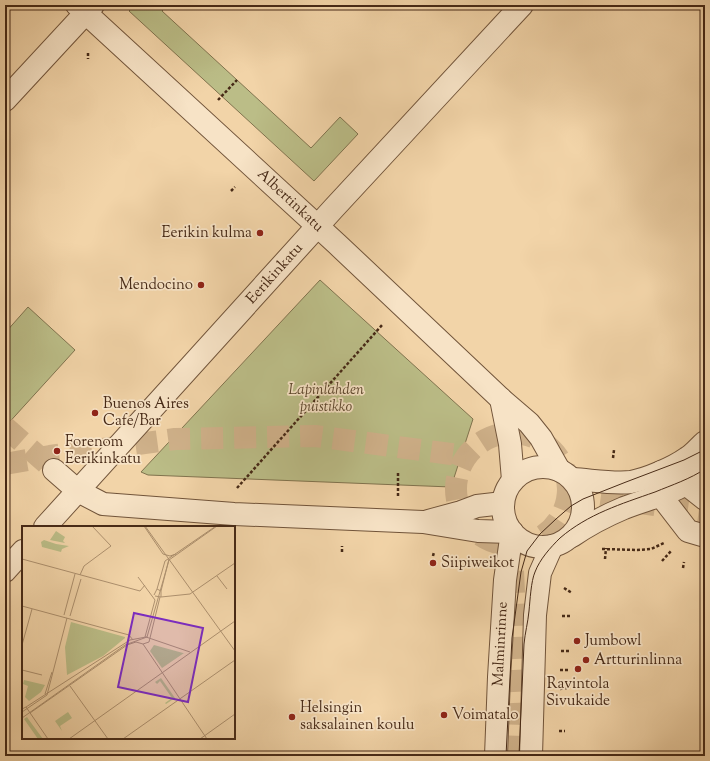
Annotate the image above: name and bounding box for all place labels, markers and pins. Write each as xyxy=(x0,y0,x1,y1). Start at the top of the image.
place label: Eerikin kulma xyxy=(162,223,252,244)
marker: Eerikin kulma xyxy=(255,228,265,238)
place label: Mendocino xyxy=(119,275,193,296)
marker: Mendocino xyxy=(196,280,206,290)
place label: Buenos Aires Cafe/Bar xyxy=(103,394,189,432)
marker: Buenos Aires Cafe/Bar xyxy=(90,408,100,418)
place label: Forenom Eerikinkatu xyxy=(65,432,141,470)
marker: Forenom Eerikinkatu xyxy=(52,446,62,456)
place label: Siipiweikot xyxy=(441,553,514,574)
marker: Siipiweikot xyxy=(428,558,438,568)
place label: Jumbowl xyxy=(584,631,642,652)
marker: Jumbowl xyxy=(572,636,582,646)
place label: Artturinlinna xyxy=(594,650,682,671)
marker: Artturinlinna xyxy=(581,655,591,665)
marker: Ravintola Sivukaide xyxy=(573,664,583,674)
place label: Ravintola Sivukaide xyxy=(546,674,610,712)
place label: Helsingin saksalainen koulu xyxy=(300,698,415,736)
place label: Voimatalo xyxy=(452,705,519,726)
marker: Voimatalo xyxy=(439,710,449,720)
marker: Helsingin saksalainen koulu xyxy=(287,712,297,722)

